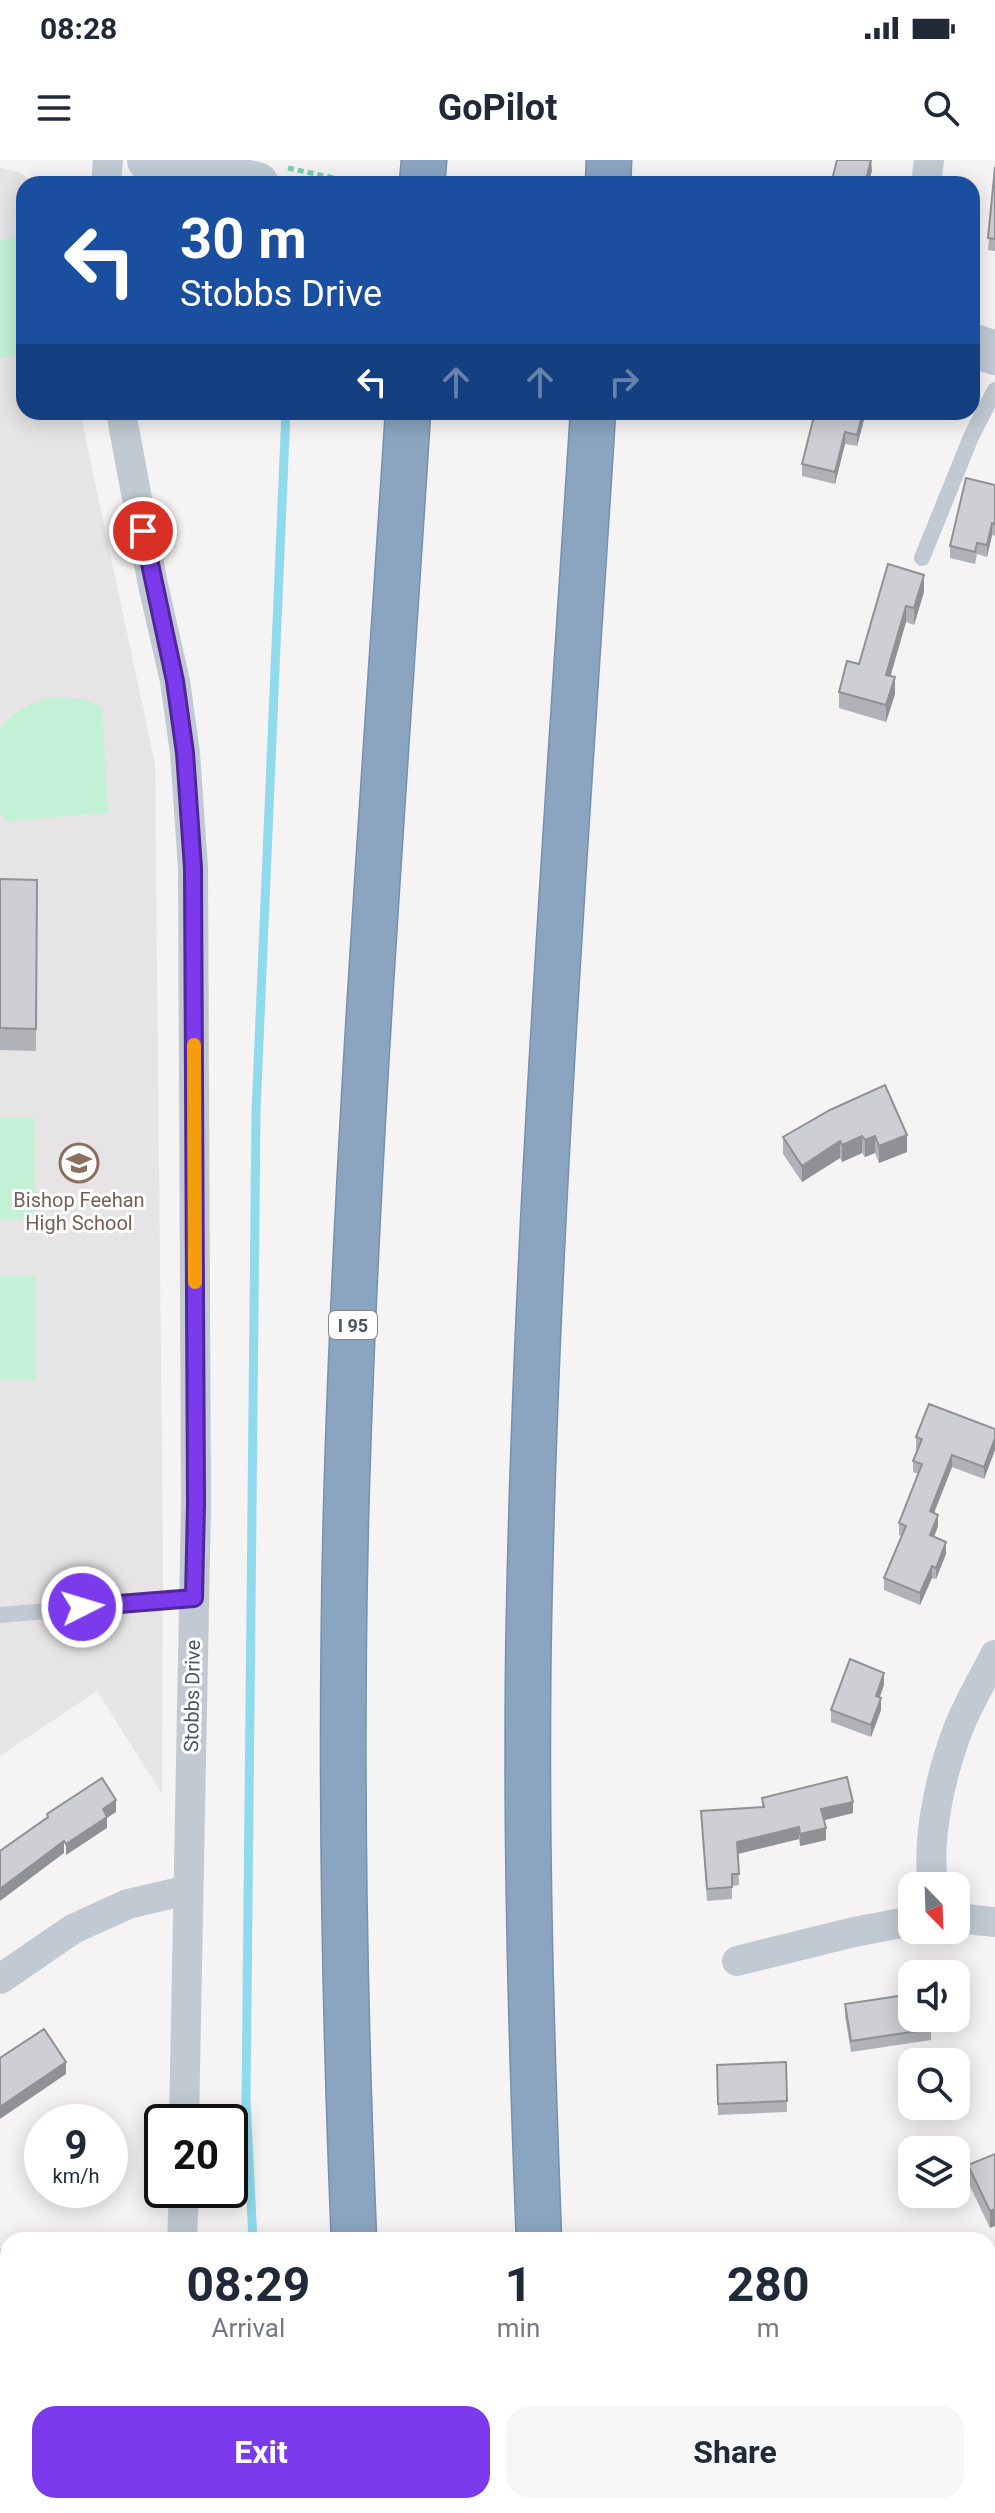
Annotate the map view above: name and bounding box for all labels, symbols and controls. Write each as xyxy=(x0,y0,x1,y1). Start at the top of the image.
text: 08:28 xyxy=(40,11,117,46)
icon: menu xyxy=(32,86,76,130)
icon: search xyxy=(919,86,963,130)
text: GoPilot xyxy=(438,87,557,129)
text: 30 m xyxy=(180,206,307,272)
icon: left xyxy=(48,208,152,312)
text: Stobbs Drive xyxy=(180,273,382,315)
icon: left xyxy=(350,360,394,404)
icon: ahead xyxy=(434,360,478,404)
icon: ahead xyxy=(518,360,562,404)
icon: right xyxy=(602,360,646,404)
pin xyxy=(109,497,177,565)
icon: arrive xyxy=(121,509,165,553)
school or university icon: Bishop Feehan High School xyxy=(58,1142,100,1184)
place label: Bishop Feehan High School xyxy=(13,1188,145,1235)
road number: I 95 xyxy=(329,1311,377,1339)
position arrow xyxy=(40,1565,124,1649)
street label: Stobbs Drive xyxy=(179,1640,205,1752)
north arrow xyxy=(898,1872,970,1944)
map controls xyxy=(898,1872,970,2208)
button: sound xyxy=(898,1960,970,2032)
button: search xyxy=(898,2048,970,2120)
speed limit sign: 20 xyxy=(144,2104,248,2208)
text: 9 xyxy=(65,2122,87,2169)
button: layers xyxy=(898,2136,970,2208)
text: km/h xyxy=(53,2164,99,2188)
text: 08:29 xyxy=(187,2256,310,2313)
text: 1 xyxy=(505,2256,532,2313)
text: 280 xyxy=(727,2256,809,2313)
text: Arrival xyxy=(212,2313,285,2343)
text: min xyxy=(497,2313,540,2343)
text: m xyxy=(757,2313,780,2343)
button: Exit xyxy=(32,2406,490,2498)
button: Share xyxy=(506,2406,964,2498)

